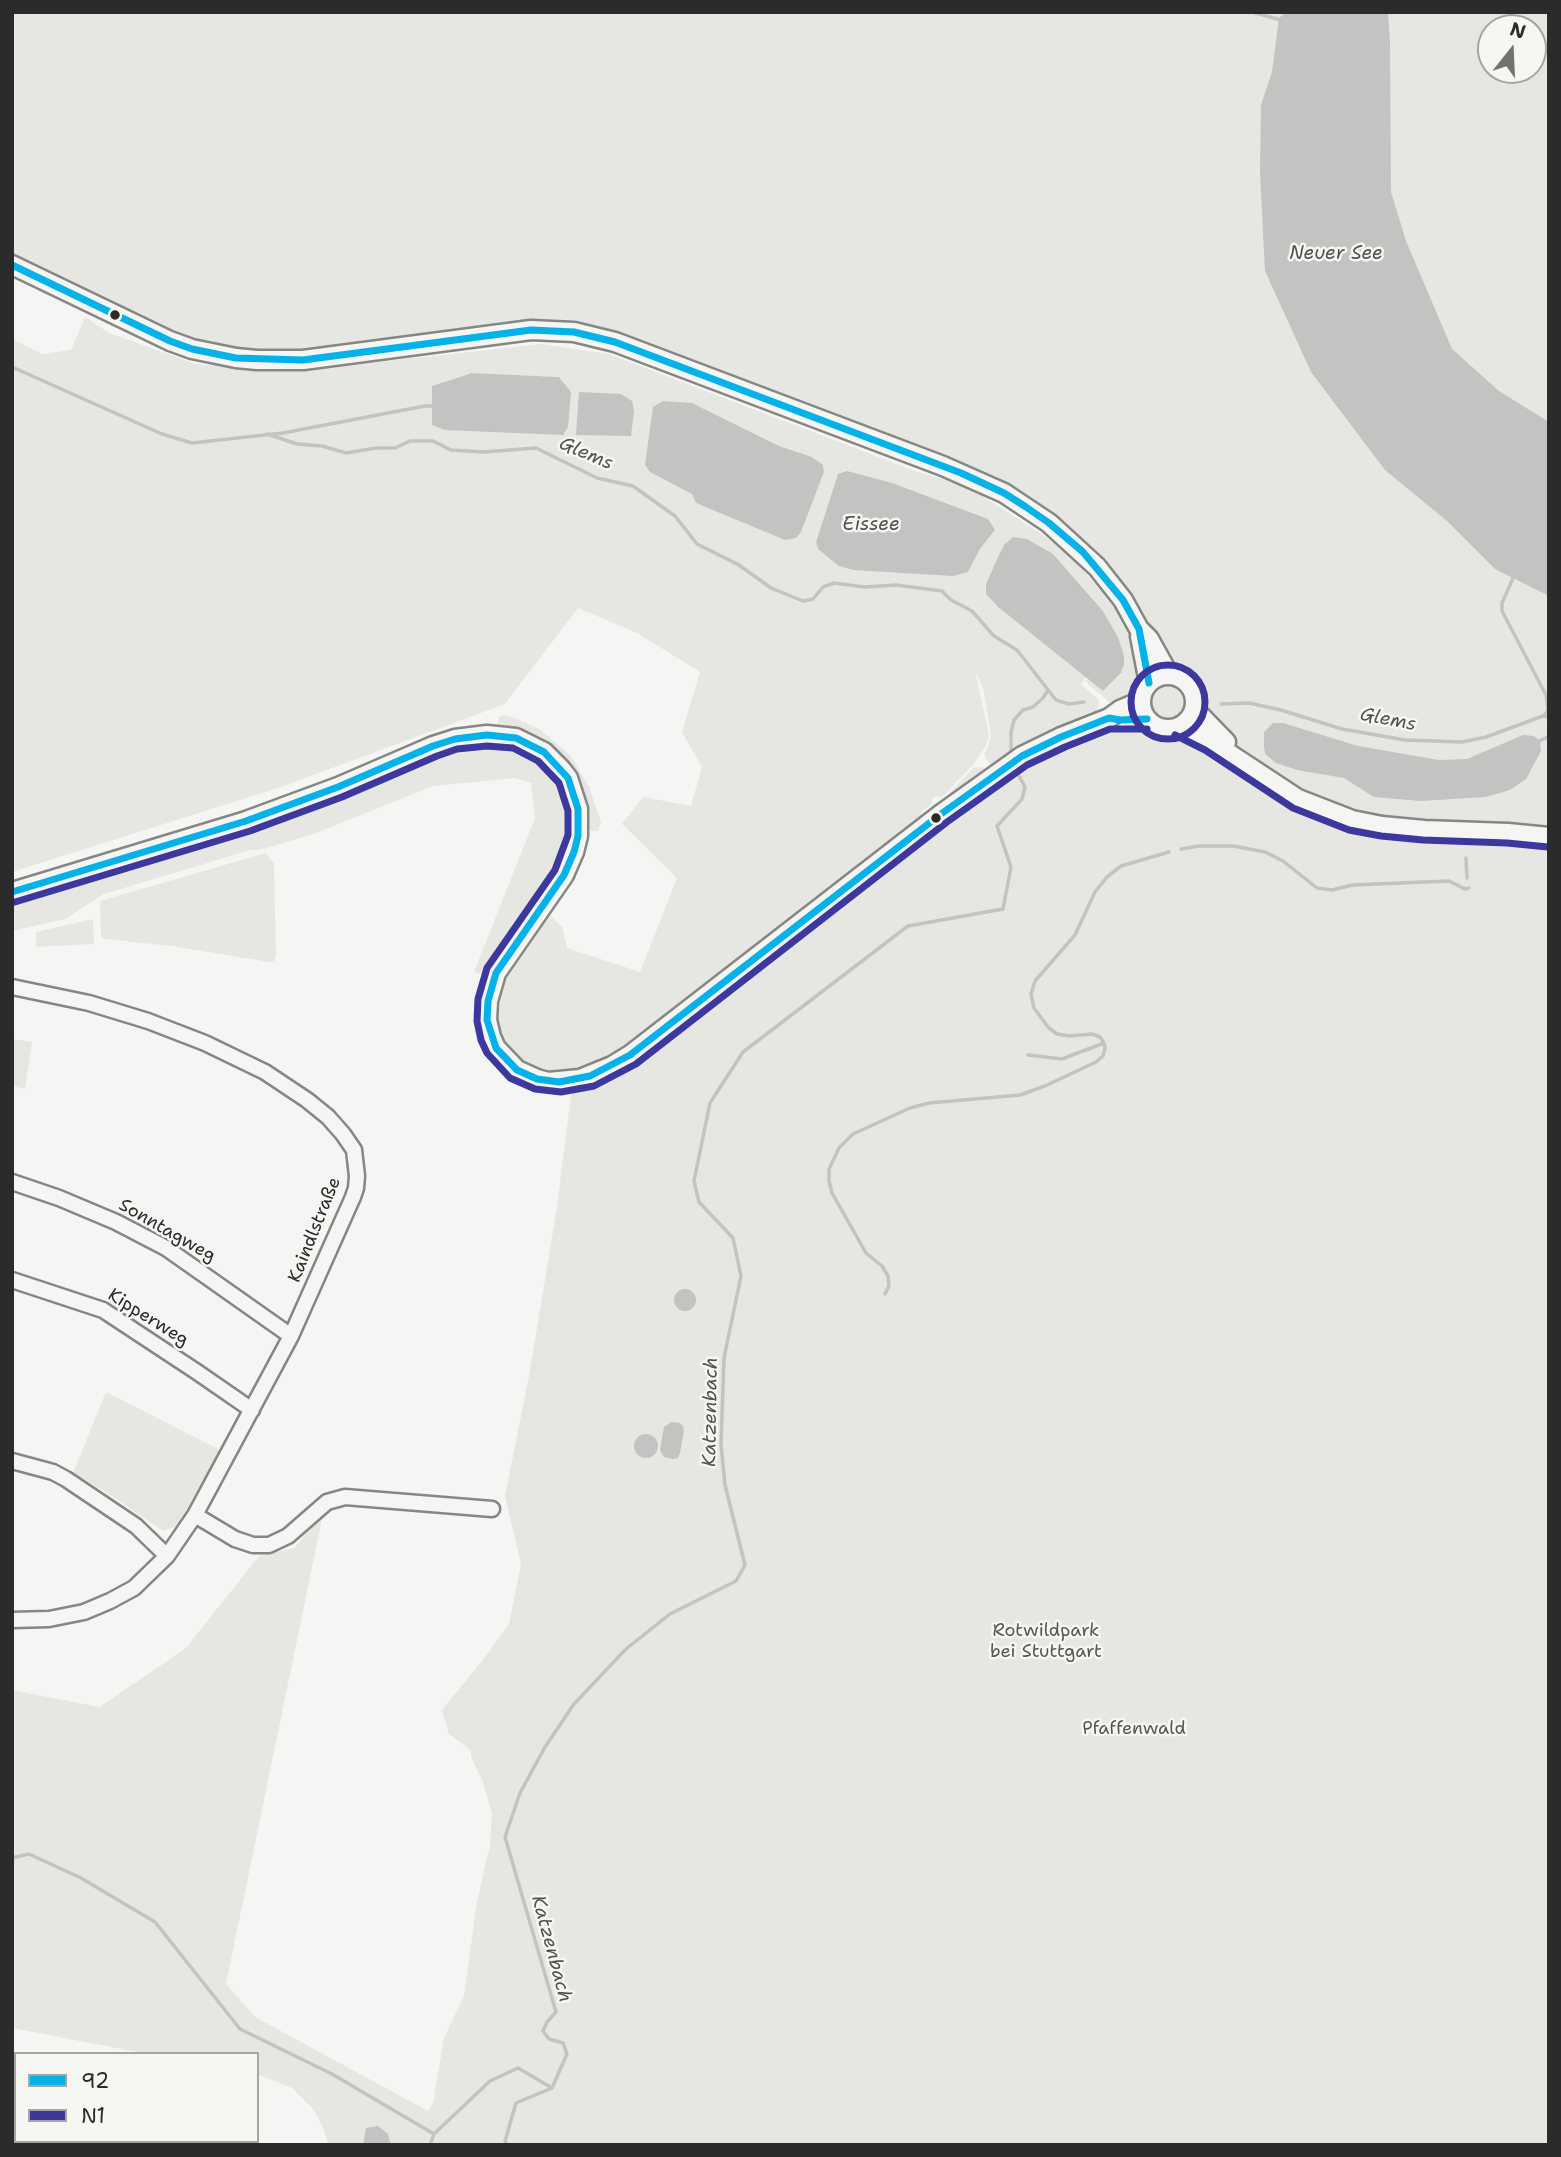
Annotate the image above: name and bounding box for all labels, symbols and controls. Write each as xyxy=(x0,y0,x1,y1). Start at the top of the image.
north arrow xyxy=(1477,14,1547,84)
text: N xyxy=(1507,16,1529,45)
water label: Neuer See xyxy=(1289,243,1383,265)
unlabelled marker xyxy=(108,308,122,322)
water label: Glems xyxy=(555,432,617,476)
water label: Eissee xyxy=(842,514,900,536)
water label: Glems xyxy=(1358,703,1418,737)
unlabelled marker xyxy=(929,811,943,825)
street label: Kaindlstraße xyxy=(284,1174,346,1286)
street label: Sonntagweg xyxy=(115,1195,219,1267)
street label: Kipperweg xyxy=(104,1285,192,1351)
water label: Katzenbach xyxy=(699,1357,723,1467)
park label: Rotwildpark bei Stuttgart xyxy=(990,1620,1102,1662)
park label: Pfaffenwald xyxy=(1082,1718,1186,1740)
water label: Katzenbach xyxy=(526,1893,576,2005)
legend xyxy=(14,2052,259,2143)
text: 92 xyxy=(81,2067,109,2095)
text: N1 xyxy=(81,2102,105,2130)

